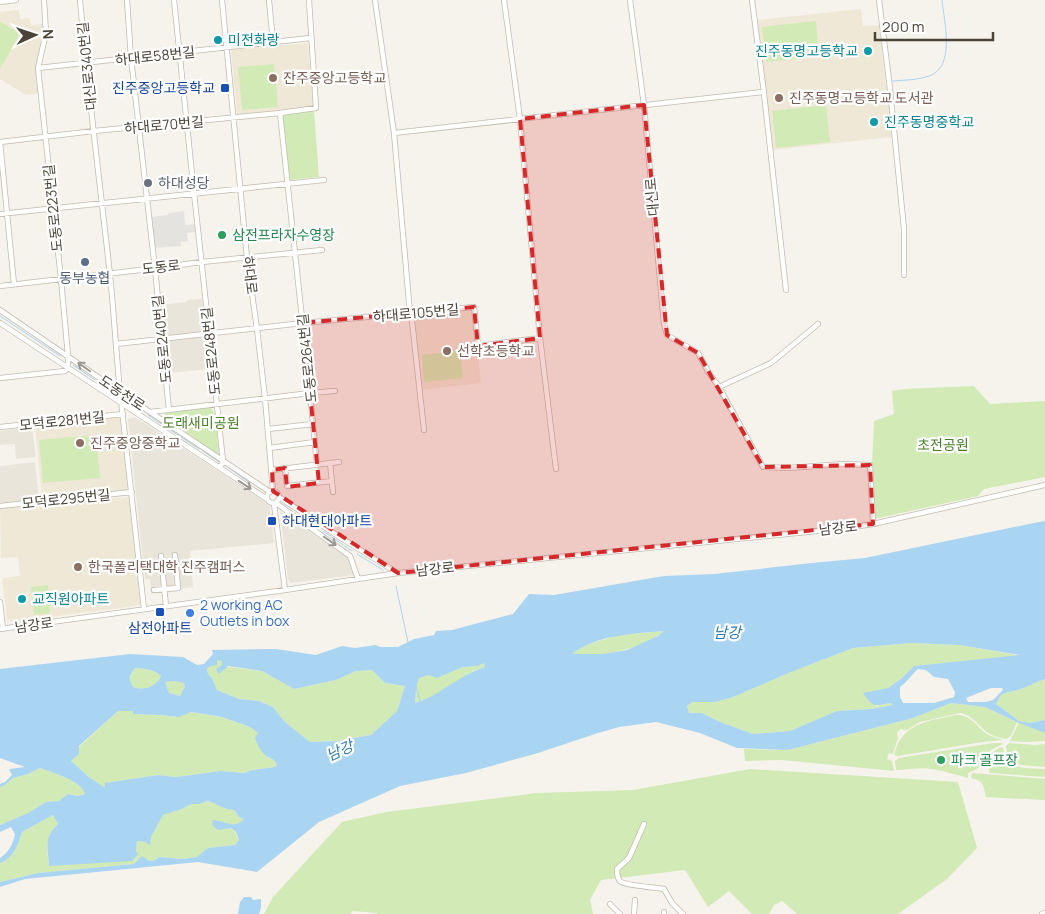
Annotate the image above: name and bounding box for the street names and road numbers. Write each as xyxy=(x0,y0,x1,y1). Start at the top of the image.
street label: 대신로340번길 xyxy=(72,21,101,111)
street label: 하대로58번길 xyxy=(114,42,196,69)
street label: 하대로70번길 xyxy=(123,112,205,137)
street label: 도동로223번길 xyxy=(38,163,67,253)
street label: 대신로 xyxy=(640,177,663,217)
street label: 도동로 xyxy=(141,255,181,278)
street label: 하대로 xyxy=(239,255,262,295)
street label: 도동로240번길 xyxy=(147,294,176,384)
street label: 하대로105번길 xyxy=(372,299,460,326)
street label: 도동로248번길 xyxy=(196,306,225,396)
street label: 도동로264번길 xyxy=(292,313,321,403)
street label: 도동천로 xyxy=(96,370,149,415)
street label: 모덕로281번길 xyxy=(18,407,106,434)
street label: 모덕로295번길 xyxy=(21,484,111,513)
street label: 남강로 xyxy=(818,516,858,539)
street label: 남강로 xyxy=(415,557,455,580)
street label: 남강로 xyxy=(13,612,55,637)

